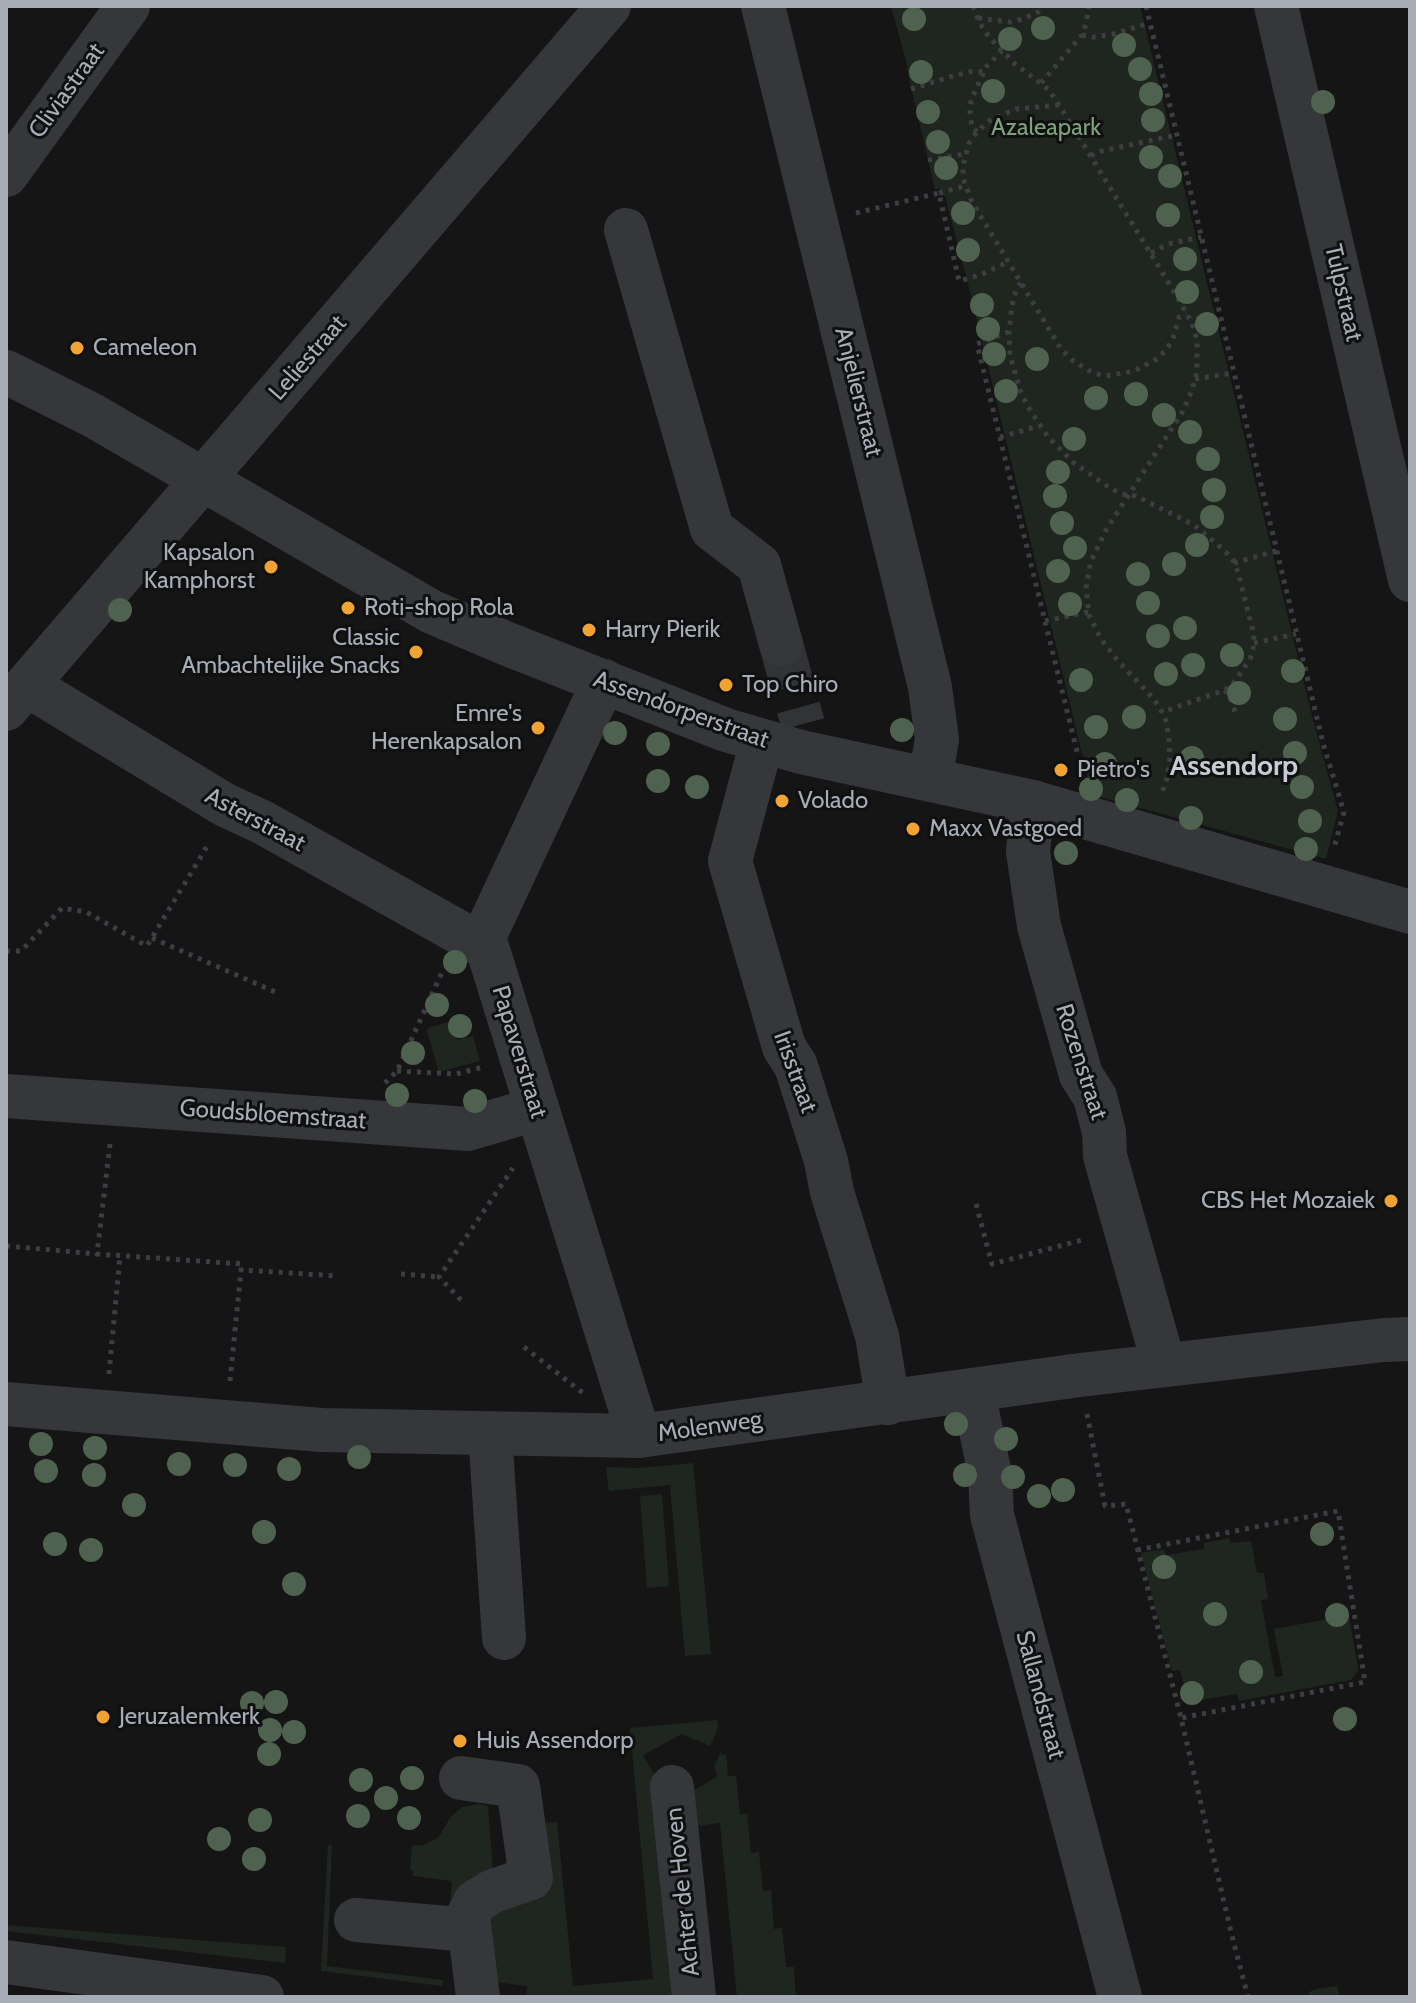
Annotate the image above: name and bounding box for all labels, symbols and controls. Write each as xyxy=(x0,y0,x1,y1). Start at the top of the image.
street label: Cliviastraat xyxy=(23,38,111,144)
park label: Azaleapark xyxy=(991,114,1101,142)
street label: Tulpstraat xyxy=(1318,242,1368,344)
street label: Leliestraat xyxy=(263,310,353,406)
street label: Anjelierstraat xyxy=(828,324,888,460)
place label: Cameleon xyxy=(93,334,197,362)
marker: Cameleon xyxy=(68,339,86,357)
place label: Kapsalon Kamphorst xyxy=(144,539,255,595)
marker: Kapsalon Kamphorst xyxy=(262,558,280,576)
place label: Roti-shop Rola xyxy=(364,594,514,622)
marker: Roti-shop Rola xyxy=(339,599,357,617)
place label: Harry Pierik xyxy=(605,616,720,644)
marker: Harry Pierik xyxy=(580,621,598,639)
place label: Classic Ambachtelijke Snacks xyxy=(181,624,400,680)
marker: Classic Ambachtelijke Snacks xyxy=(407,643,425,661)
street label: Assendorperstraat xyxy=(590,665,772,755)
place label: Top Chiro xyxy=(742,671,838,699)
marker: Top Chiro xyxy=(717,676,735,694)
place label: Emre's Herenkapsalon xyxy=(371,700,522,756)
marker: Emre's Herenkapsalon xyxy=(529,719,547,737)
district label: Assendorp xyxy=(1170,750,1298,784)
place label: Pietro's xyxy=(1077,756,1150,784)
marker: Pietro's xyxy=(1052,761,1070,779)
street label: Asterstraat xyxy=(200,782,310,858)
place label: Volado xyxy=(798,787,868,815)
marker: Volado xyxy=(773,792,791,810)
place label: Maxx Vastgoed xyxy=(929,815,1082,843)
marker: Maxx Vastgoed xyxy=(904,820,922,838)
street label: Papaverstraat xyxy=(485,982,553,1122)
street label: Rozenstraat xyxy=(1049,1000,1113,1124)
street label: Irisstraat xyxy=(767,1027,823,1117)
street label: Goudsbloemstraat xyxy=(179,1094,367,1136)
place label: CBS Het Mozaiek xyxy=(1201,1187,1375,1215)
marker: CBS Het Mozaiek xyxy=(1382,1192,1400,1210)
street label: Molenweg xyxy=(656,1405,764,1449)
street label: Sallandstraat xyxy=(1009,1628,1071,1762)
place label: Jeruzalemkerk xyxy=(119,1703,260,1731)
marker: Jeruzalemkerk xyxy=(94,1708,112,1726)
place label: Huis Assendorp xyxy=(476,1727,634,1755)
marker: Huis Assendorp xyxy=(451,1732,469,1750)
street label: Achter de Hoven xyxy=(660,1806,706,1978)

